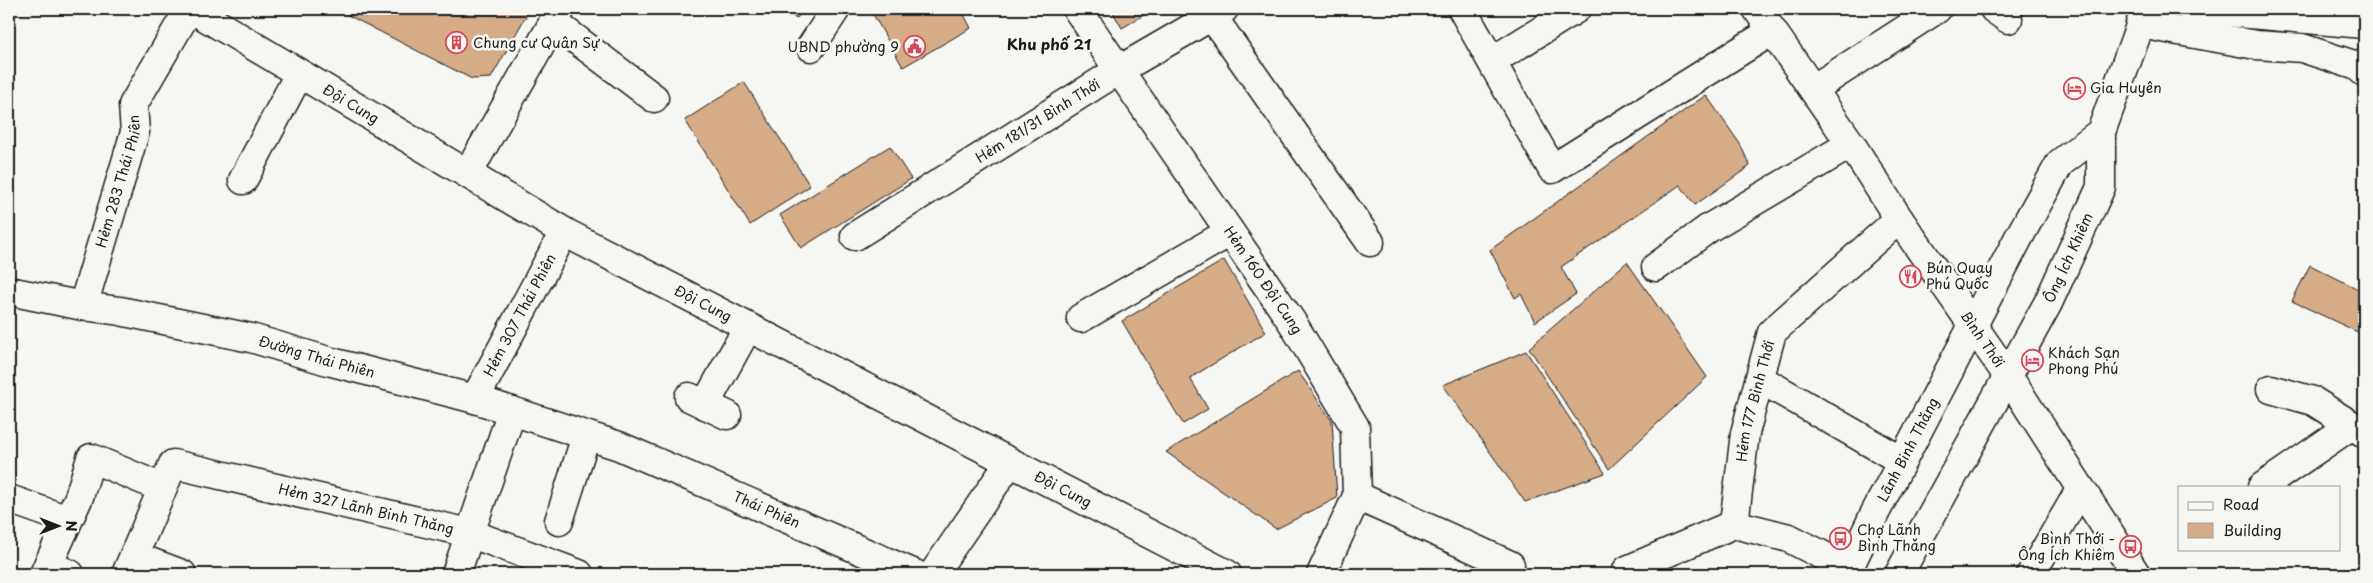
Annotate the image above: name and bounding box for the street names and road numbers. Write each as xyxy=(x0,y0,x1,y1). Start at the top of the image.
street label: Hẻm 181/31 Bình Thới xyxy=(971,73,1104,168)
street label: Đội Cung xyxy=(319,79,383,129)
street label: Hẻm 283 Thái Phiên xyxy=(90,114,145,250)
street label: Ông Ích Khiêm xyxy=(2038,209,2098,306)
street label: Hẻm 160 Đội Cung xyxy=(1219,222,1308,338)
street label: Hẻm 307 Thái Phiên xyxy=(478,250,561,380)
street label: Đội Cung xyxy=(671,280,736,327)
street label: Bình Thới xyxy=(1956,306,2010,372)
street label: Đường Thái Phiên xyxy=(256,330,377,383)
street label: Hẻm 177 Bình Thới xyxy=(1731,338,1779,463)
street label: Lãnh Binh Thăng xyxy=(1872,394,1944,505)
street label: Đội Cung xyxy=(1031,465,1096,512)
street label: Hẻm 327 Lãnh Binh Thăng xyxy=(277,478,456,539)
street label: Thái Phiên xyxy=(730,486,803,533)

